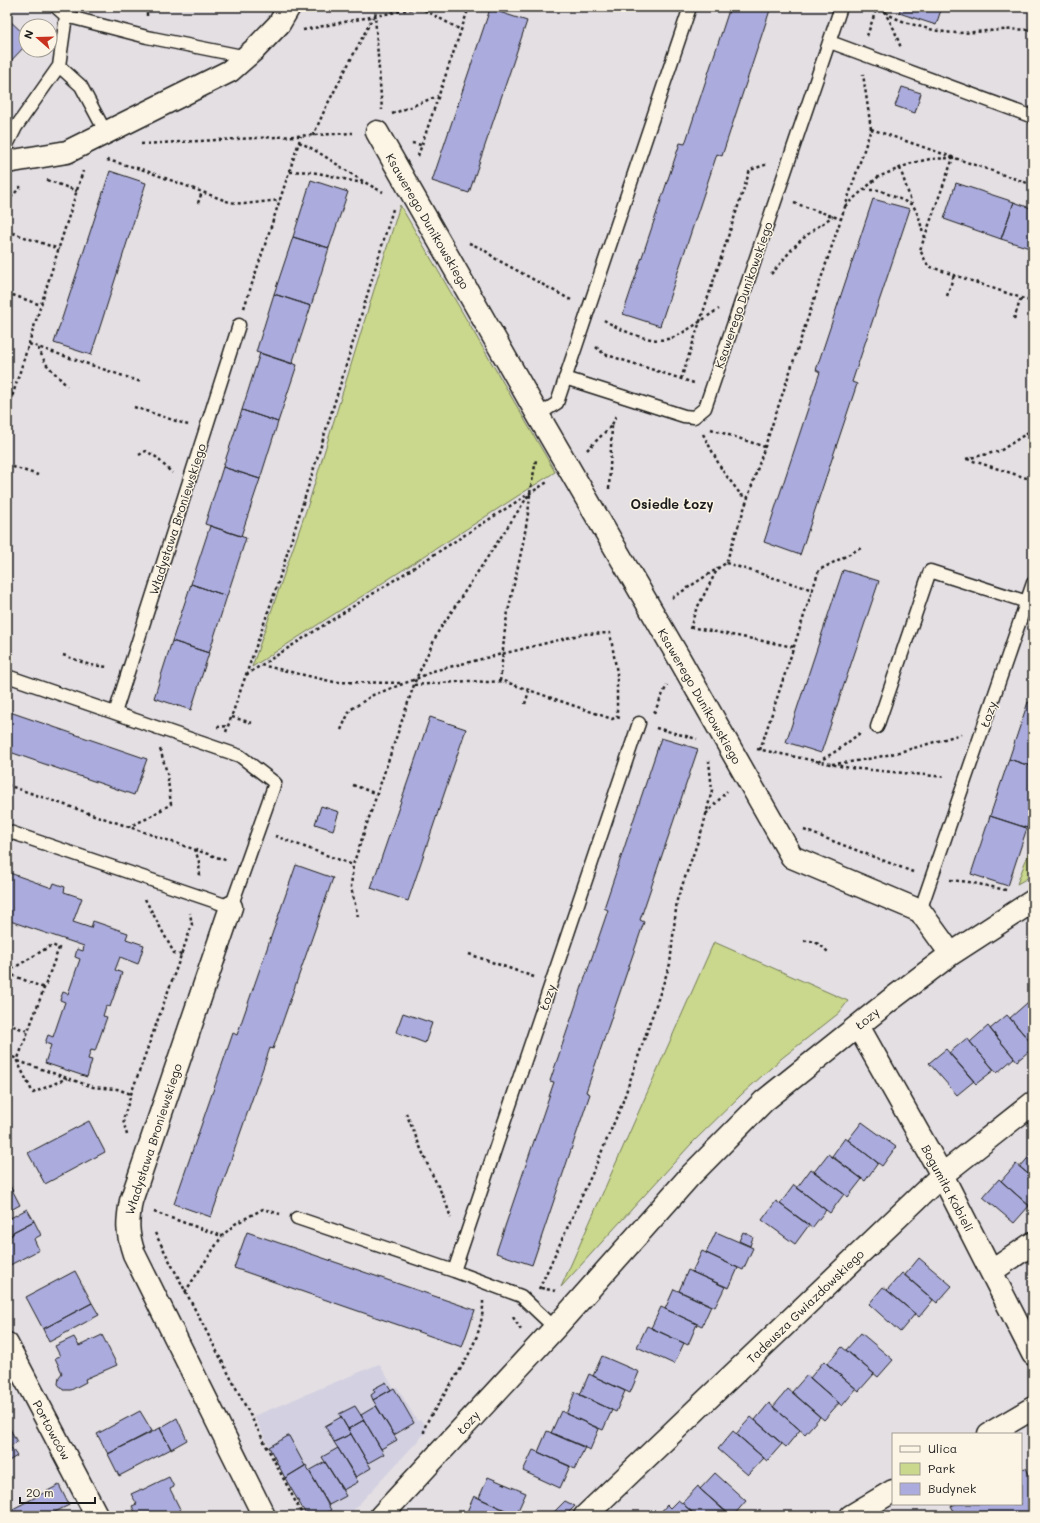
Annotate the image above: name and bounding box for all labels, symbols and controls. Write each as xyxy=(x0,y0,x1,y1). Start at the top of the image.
north arrow xyxy=(18,18,58,58)
text: N xyxy=(20,28,37,41)
street label: Ksawerego Dunikowskiego xyxy=(383,150,473,292)
street label: Ksawerego Dunikowskiego xyxy=(710,220,776,370)
street label: Władysława Broniewskiego xyxy=(145,441,209,597)
district label: Osiedle Łozy xyxy=(630,495,714,513)
street label: Ksawerego Dunikowskiego xyxy=(655,625,745,767)
street label: Łozy xyxy=(976,699,1000,729)
street label: Łozy xyxy=(535,982,559,1012)
street label: Łozy xyxy=(852,1003,882,1033)
street label: Władysława Broniewskiego xyxy=(121,1061,185,1217)
street label: Bogumiła Kobieli xyxy=(918,1142,978,1234)
street label: Tadeusza Gwiazdowskiego xyxy=(743,1246,867,1366)
street label: Portowców xyxy=(30,1397,74,1463)
street label: Łozy xyxy=(453,1407,483,1437)
legend xyxy=(892,1433,1022,1505)
text: Ulica xyxy=(928,1440,957,1456)
text: Park xyxy=(928,1460,955,1476)
scale bar xyxy=(20,1479,95,1505)
text: Budynek xyxy=(928,1480,976,1496)
text: 20 m xyxy=(26,1484,54,1500)

